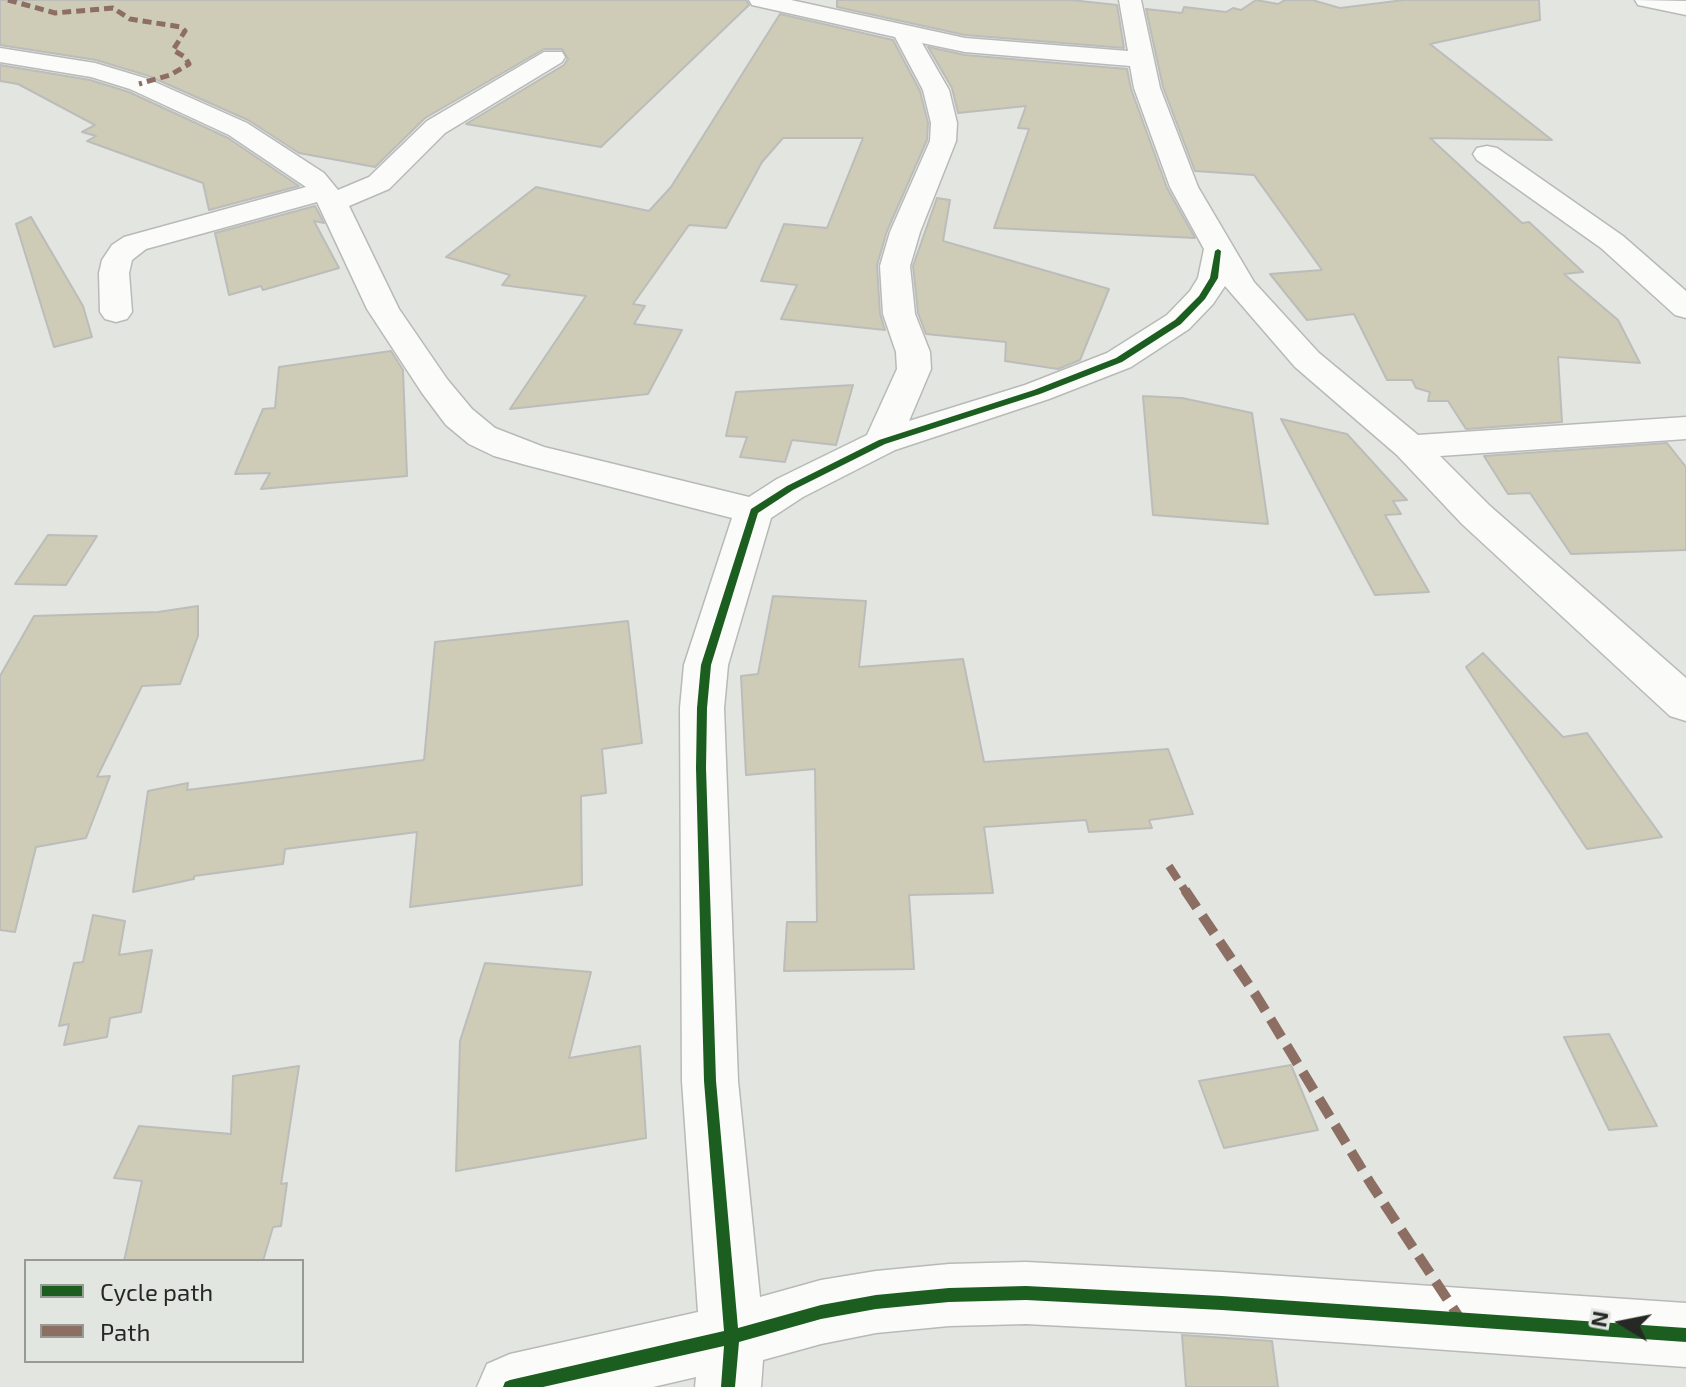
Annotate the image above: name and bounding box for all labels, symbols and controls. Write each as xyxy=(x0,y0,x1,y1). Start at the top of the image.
legend xyxy=(24,1259,304,1363)
text: Cycle path xyxy=(100,1277,213,1306)
north arrow xyxy=(1582,1283,1662,1363)
text: N xyxy=(1584,1309,1613,1329)
text: Path xyxy=(100,1317,150,1346)

